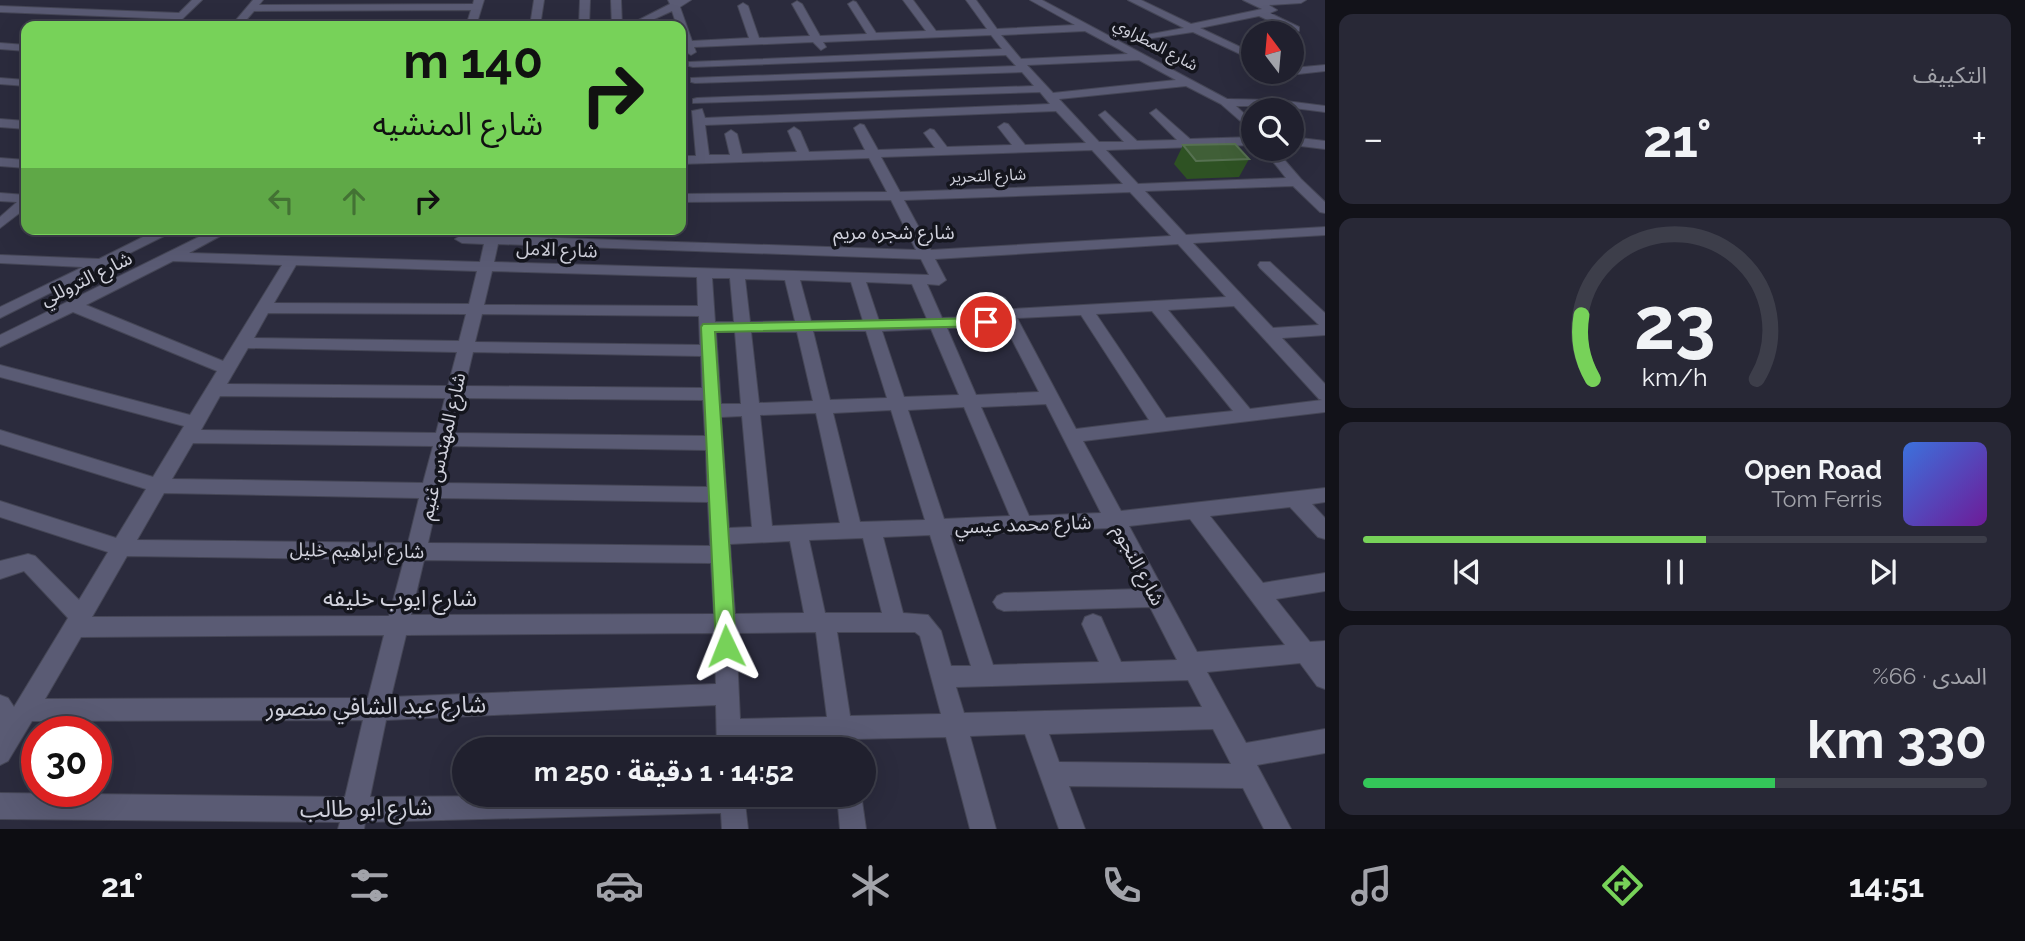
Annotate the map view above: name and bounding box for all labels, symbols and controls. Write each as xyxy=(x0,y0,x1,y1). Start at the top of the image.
street label: شارع المطراوي xyxy=(1109,14,1201,77)
north arrow xyxy=(1241,21,1304,84)
map controls xyxy=(1241,21,1304,161)
text: 140 m xyxy=(403,32,543,89)
icon: right xyxy=(567,49,658,140)
text: التكييف xyxy=(1913,61,1987,88)
button: search xyxy=(1241,98,1304,161)
text: شارع المنشيه xyxy=(372,105,543,142)
text: 21° xyxy=(1643,108,1712,169)
text: − xyxy=(1363,116,1383,161)
text: + xyxy=(1971,116,1987,161)
street label: شارع التحرير xyxy=(949,165,1027,189)
icon: left xyxy=(262,182,300,220)
icon: ahead xyxy=(335,182,373,220)
icon: right xyxy=(408,182,446,220)
street label: شارع شجره مريم xyxy=(833,221,955,247)
street label: شارع الامل xyxy=(516,237,598,264)
street label: شارع التروللي xyxy=(37,246,137,314)
text: 23 xyxy=(1634,281,1716,366)
pin xyxy=(956,292,1016,352)
icon: arrive xyxy=(967,303,1005,341)
text: km/h xyxy=(1642,361,1708,391)
street label: شارع المهندس غنيم xyxy=(414,370,474,523)
text: Open Road xyxy=(1744,455,1882,485)
text: Tom Ferris xyxy=(1771,485,1882,512)
street label: شارع محمد عيسي xyxy=(954,511,1092,542)
street label: شارع النجوم xyxy=(1105,521,1169,611)
street label: شارع ابراهيم خليل xyxy=(290,538,424,566)
icon: previous xyxy=(1448,553,1486,591)
icon: pause xyxy=(1656,553,1694,591)
icon: next xyxy=(1864,553,1902,591)
street label: شارع ايوب خليفه xyxy=(323,584,477,615)
position arrow xyxy=(689,609,763,683)
text: المدى · 66% xyxy=(1872,662,1987,689)
street label: شارع عبد الشافي منصور xyxy=(265,690,486,725)
text: 330 km xyxy=(1807,709,1987,770)
speed limit sign: 30 xyxy=(21,716,112,807)
text: 14:52 · 1 دقيقة · 250 m xyxy=(534,757,794,787)
street label: شارع ابو طالب xyxy=(300,793,433,826)
icon: filters xyxy=(345,861,394,910)
icon: car xyxy=(595,861,644,910)
icon: climate xyxy=(846,861,895,910)
icon: phone xyxy=(1097,861,1146,910)
icon: music xyxy=(1347,861,1396,910)
icon: directions xyxy=(1598,861,1647,910)
text: 21° xyxy=(101,867,143,904)
text: 14:51 xyxy=(1849,867,1924,904)

